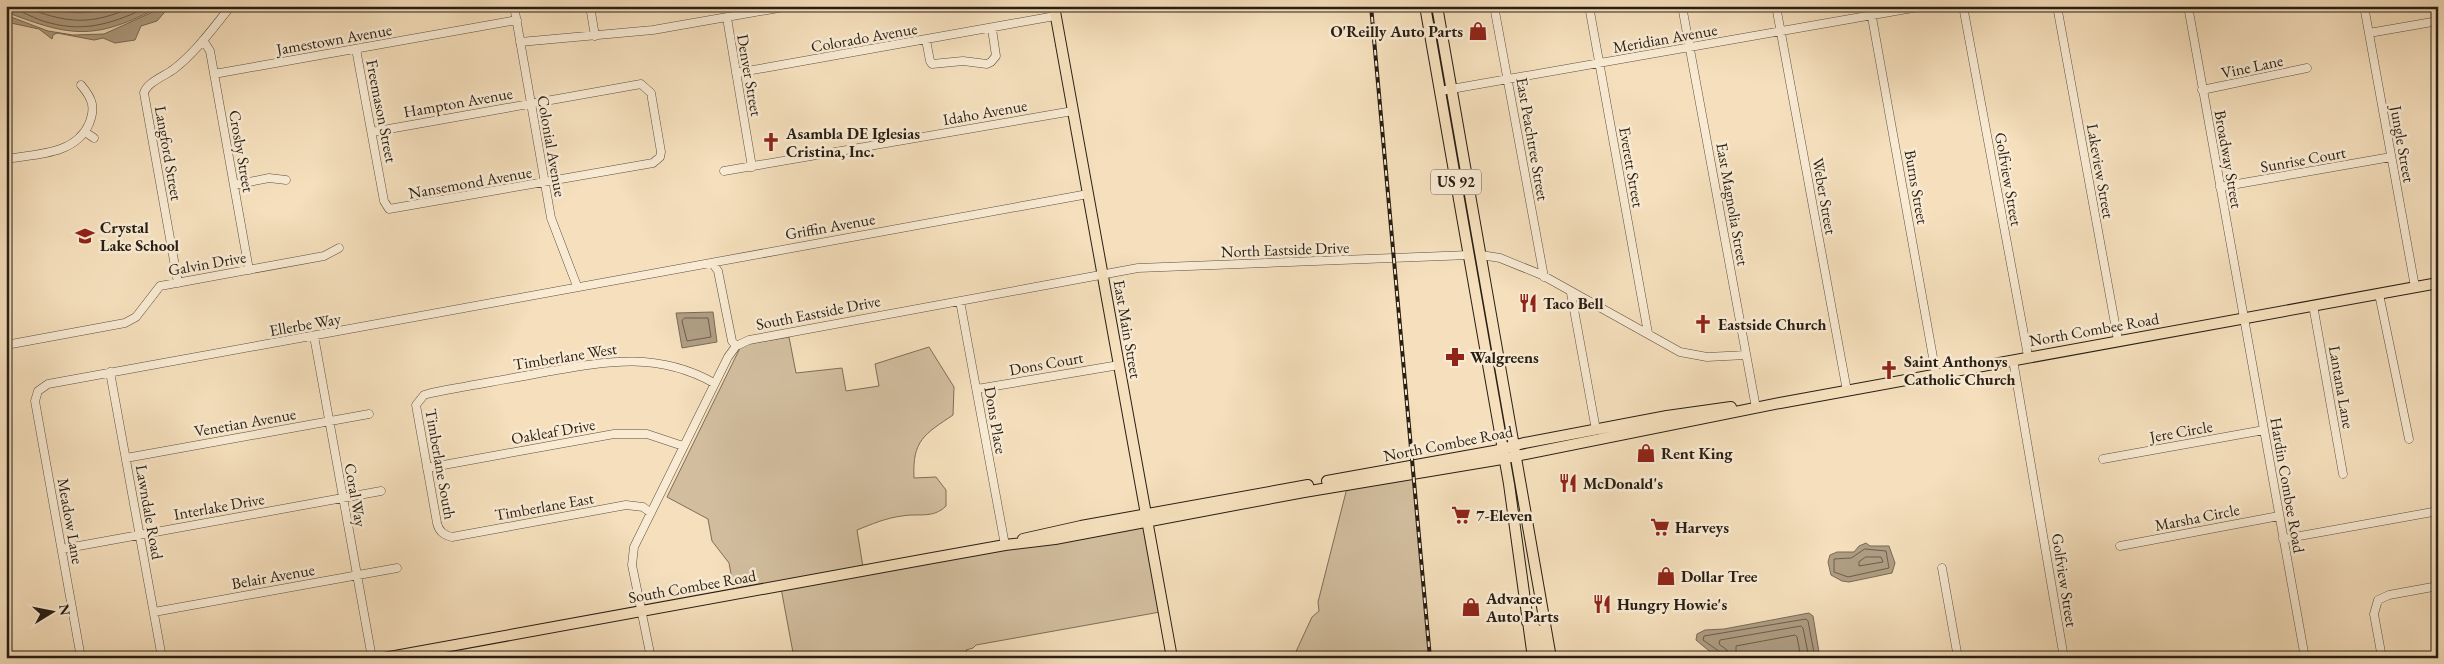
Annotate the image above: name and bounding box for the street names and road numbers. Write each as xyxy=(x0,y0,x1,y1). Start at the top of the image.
street label: Colorado Avenue xyxy=(809,18,919,57)
street label: Jamestown Avenue xyxy=(273,19,393,60)
street label: Meridian Avenue xyxy=(1611,19,1719,58)
street label: Denver Street xyxy=(732,32,767,118)
street label: Vine Lane xyxy=(2219,50,2285,83)
street label: Freemason Street xyxy=(361,58,402,164)
street label: East Peachtree Street xyxy=(1511,76,1554,202)
street label: Hampton Avenue xyxy=(402,83,514,122)
street label: Colonial Avenue xyxy=(532,94,571,198)
street label: Idaho Avenue xyxy=(941,95,1029,130)
street label: Jungle Street xyxy=(2385,102,2420,184)
street label: Langford Street xyxy=(150,104,187,202)
street label: Crosby Street xyxy=(224,108,259,194)
street label: Broadway Street xyxy=(2210,108,2247,210)
street label: Lakeview Street xyxy=(2082,122,2119,220)
street label: Everett Street xyxy=(1614,125,1649,209)
street label: Golfview Street xyxy=(1990,131,2027,228)
street label: East Magnolia Street xyxy=(1711,141,1754,267)
street label: Sunrise Court xyxy=(2259,142,2347,177)
street label: Burns Street xyxy=(1900,148,1933,226)
street label: Weber Street xyxy=(1807,156,1842,236)
street label: Nansemond Avenue xyxy=(407,161,533,204)
road number: US 92 xyxy=(1431,170,1481,194)
street label: Griffin Avenue xyxy=(783,208,877,245)
street label: North Eastside Drive xyxy=(1220,237,1350,262)
street label: Galvin Drive xyxy=(167,246,248,281)
street label: East Main Street xyxy=(1109,278,1146,380)
street label: South Eastside Drive xyxy=(754,290,882,335)
street label: Ellerbe Way xyxy=(268,308,343,341)
street label: North Combee Road xyxy=(2028,308,2161,351)
street label: Timberlane West xyxy=(512,338,618,375)
street label: Lantana Lane xyxy=(2324,344,2359,430)
street label: Dons Court xyxy=(1007,347,1085,380)
street label: Dons Place xyxy=(979,385,1012,456)
street label: Venetian Avenue xyxy=(193,403,298,442)
street label: Timberlane South xyxy=(420,407,461,521)
street label: Oakleaf Drive xyxy=(509,414,597,449)
street label: Jere Circle xyxy=(2146,416,2214,448)
street label: Hardin Combee Road xyxy=(2265,416,2310,555)
street label: North Combee Road xyxy=(1382,420,1515,466)
street label: Coral Way xyxy=(340,462,372,530)
street label: Lawndale Road xyxy=(131,463,168,562)
street label: Meadow Lane xyxy=(53,476,88,566)
street label: Timberlane East xyxy=(493,487,595,526)
street label: Interlake Drive xyxy=(172,488,266,525)
street label: Marsha Circle xyxy=(2153,499,2241,536)
street label: Golfview Street xyxy=(2047,532,2082,629)
street label: Belair Avenue xyxy=(230,559,316,594)
street label: South Combee Road xyxy=(627,565,758,608)

